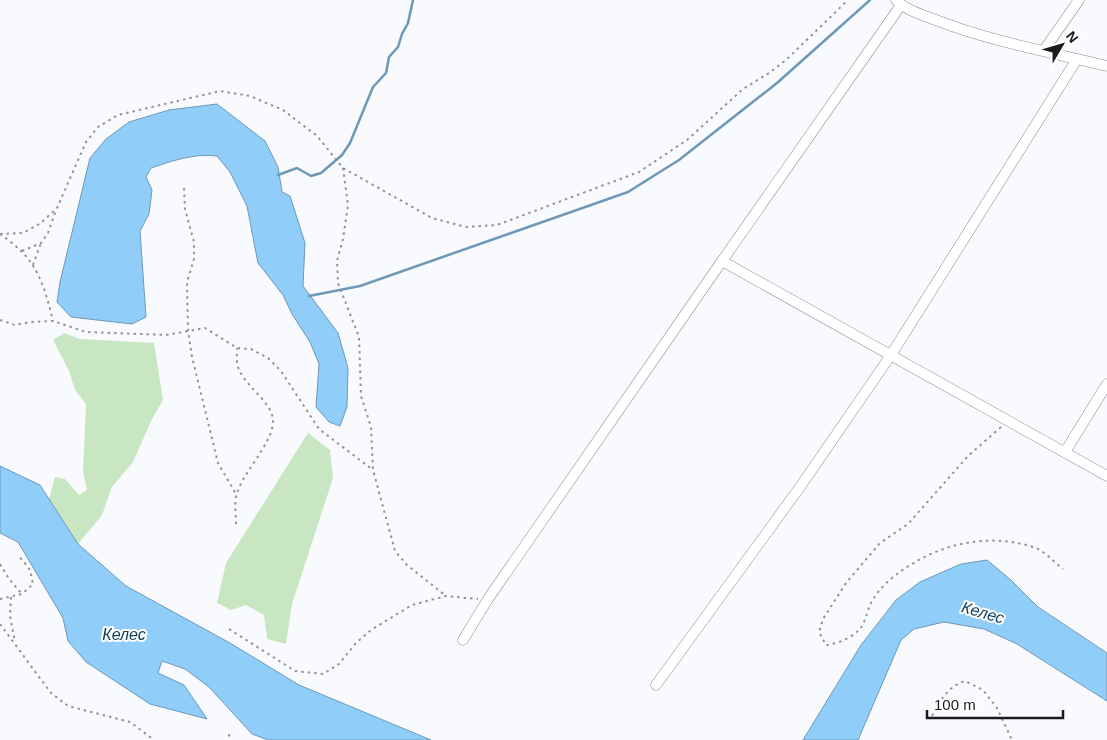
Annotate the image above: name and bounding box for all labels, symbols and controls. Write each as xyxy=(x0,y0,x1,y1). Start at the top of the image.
north arrow xyxy=(1037,20,1087,70)
text: N xyxy=(1063,28,1082,46)
water label: Келес xyxy=(960,598,1006,627)
water label: Келес xyxy=(102,626,146,643)
scale bar xyxy=(927,688,1063,720)
text: 100 m xyxy=(934,696,976,713)

